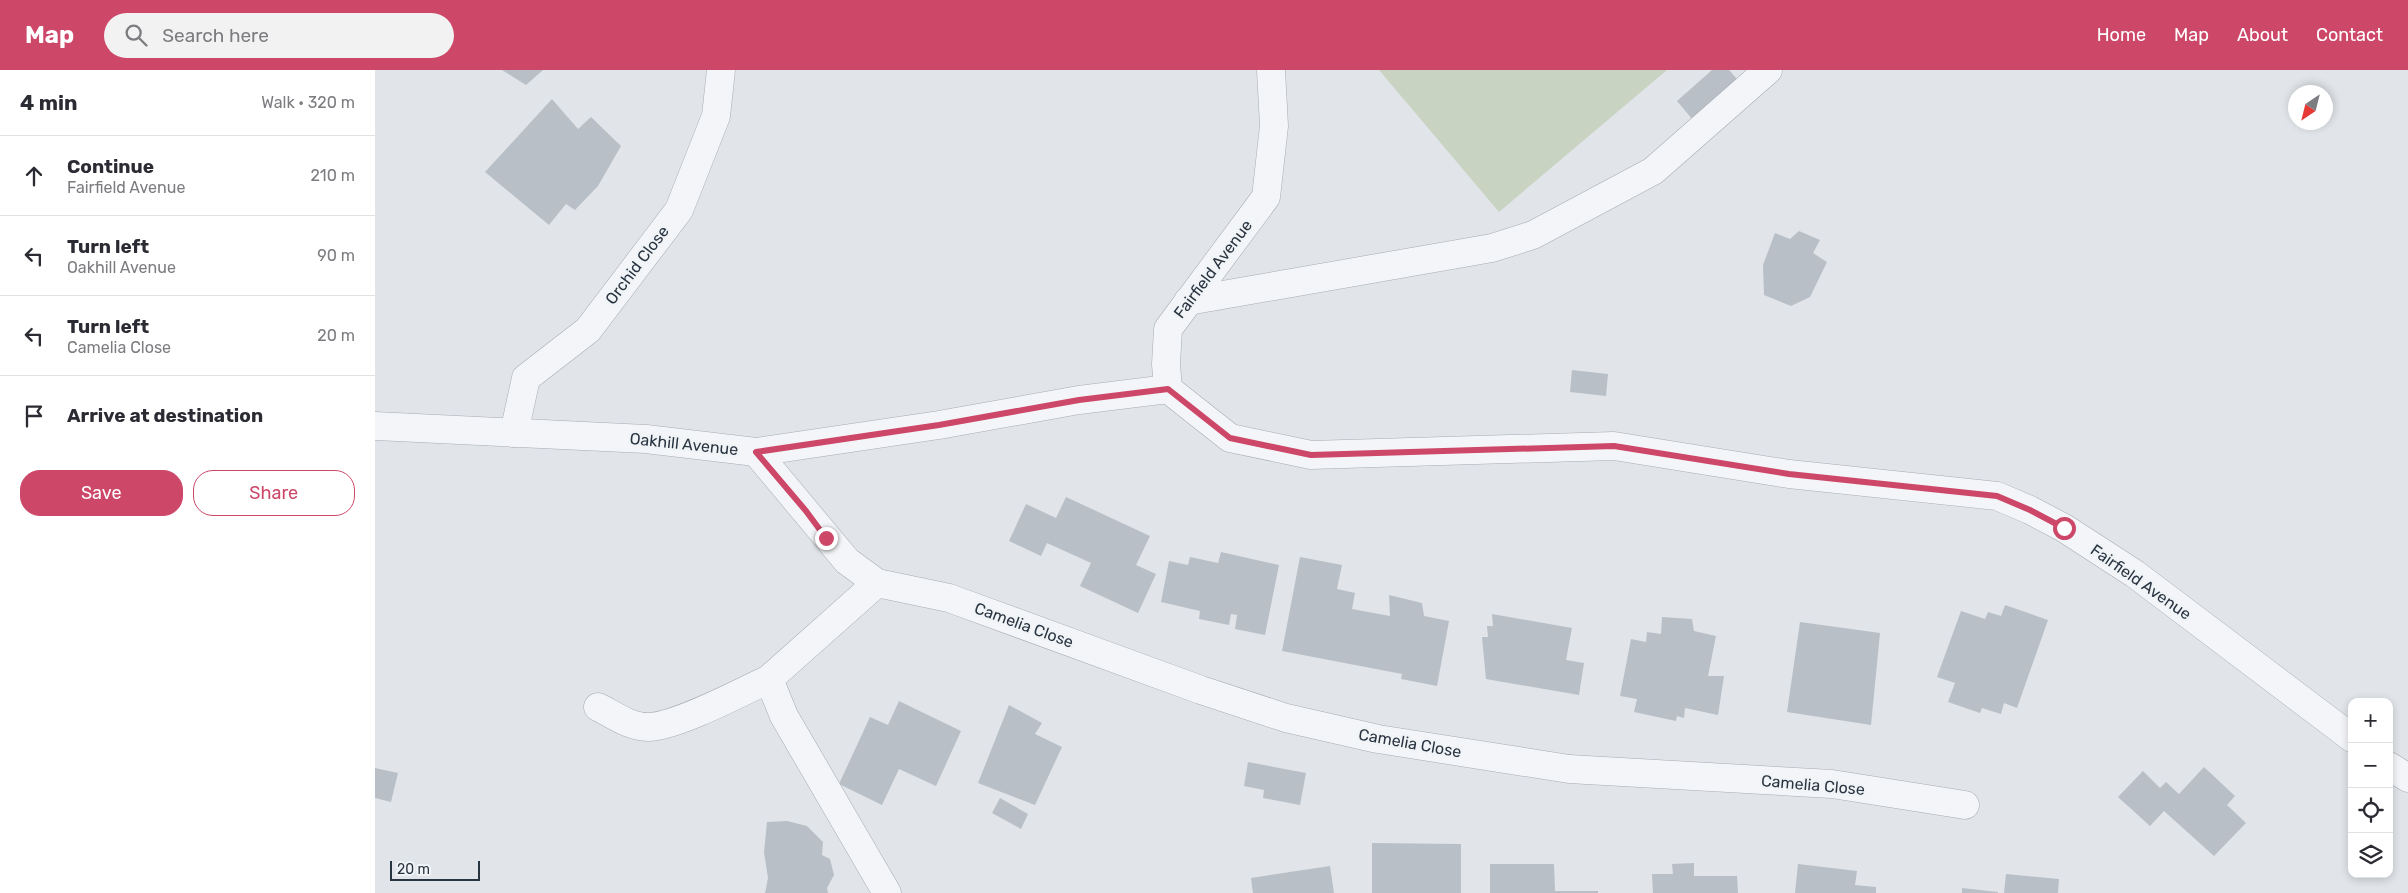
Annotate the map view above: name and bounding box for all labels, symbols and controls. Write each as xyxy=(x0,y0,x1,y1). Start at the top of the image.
search box xyxy=(104,13,454,58)
text: Map xyxy=(25,21,74,49)
icon: search xyxy=(122,21,150,49)
text: Search here xyxy=(162,24,269,47)
text: Home xyxy=(2097,24,2146,46)
text: Map xyxy=(2174,24,2209,46)
text: About xyxy=(2237,24,2288,46)
text: Contact xyxy=(2316,24,2383,46)
north arrow xyxy=(2288,85,2333,130)
text: 4 min xyxy=(20,90,78,115)
text: Walk · 320 m xyxy=(261,93,355,112)
text: Continue xyxy=(67,155,154,178)
icon: ahead xyxy=(20,162,48,190)
text: 210 m xyxy=(310,166,355,185)
text: Fairfield Avenue xyxy=(67,178,185,197)
street label: Fairfield Avenue xyxy=(1170,216,1256,322)
street label: Orchid Close xyxy=(601,222,673,308)
text: Turn left xyxy=(67,235,149,258)
icon: left xyxy=(20,242,48,270)
text: 90 m xyxy=(317,246,355,265)
text: Oakhill Avenue xyxy=(67,258,176,277)
text: Turn left xyxy=(67,315,149,338)
icon: left xyxy=(20,322,48,350)
text: 20 m xyxy=(317,326,355,345)
text: Camelia Close xyxy=(67,338,171,357)
icon: arrive xyxy=(20,402,48,430)
text: Arrive at destination xyxy=(67,404,263,427)
street label: Oakhill Avenue xyxy=(629,429,739,459)
button: Save xyxy=(20,470,183,516)
button: Share xyxy=(193,470,355,516)
route start xyxy=(2053,517,2076,540)
route end xyxy=(815,527,838,550)
street label: Fairfield Avenue xyxy=(2087,540,2195,624)
street label: Camelia Close xyxy=(972,598,1076,652)
map controls xyxy=(2348,698,2393,878)
button: + xyxy=(2348,698,2393,743)
street label: Camelia Close xyxy=(1357,725,1463,761)
button: − xyxy=(2348,743,2393,788)
street label: Camelia Close xyxy=(1760,771,1866,799)
button: locate xyxy=(2348,788,2393,833)
button: layers xyxy=(2348,833,2393,878)
scale bar xyxy=(390,858,480,881)
text: 20 m xyxy=(397,861,430,878)

